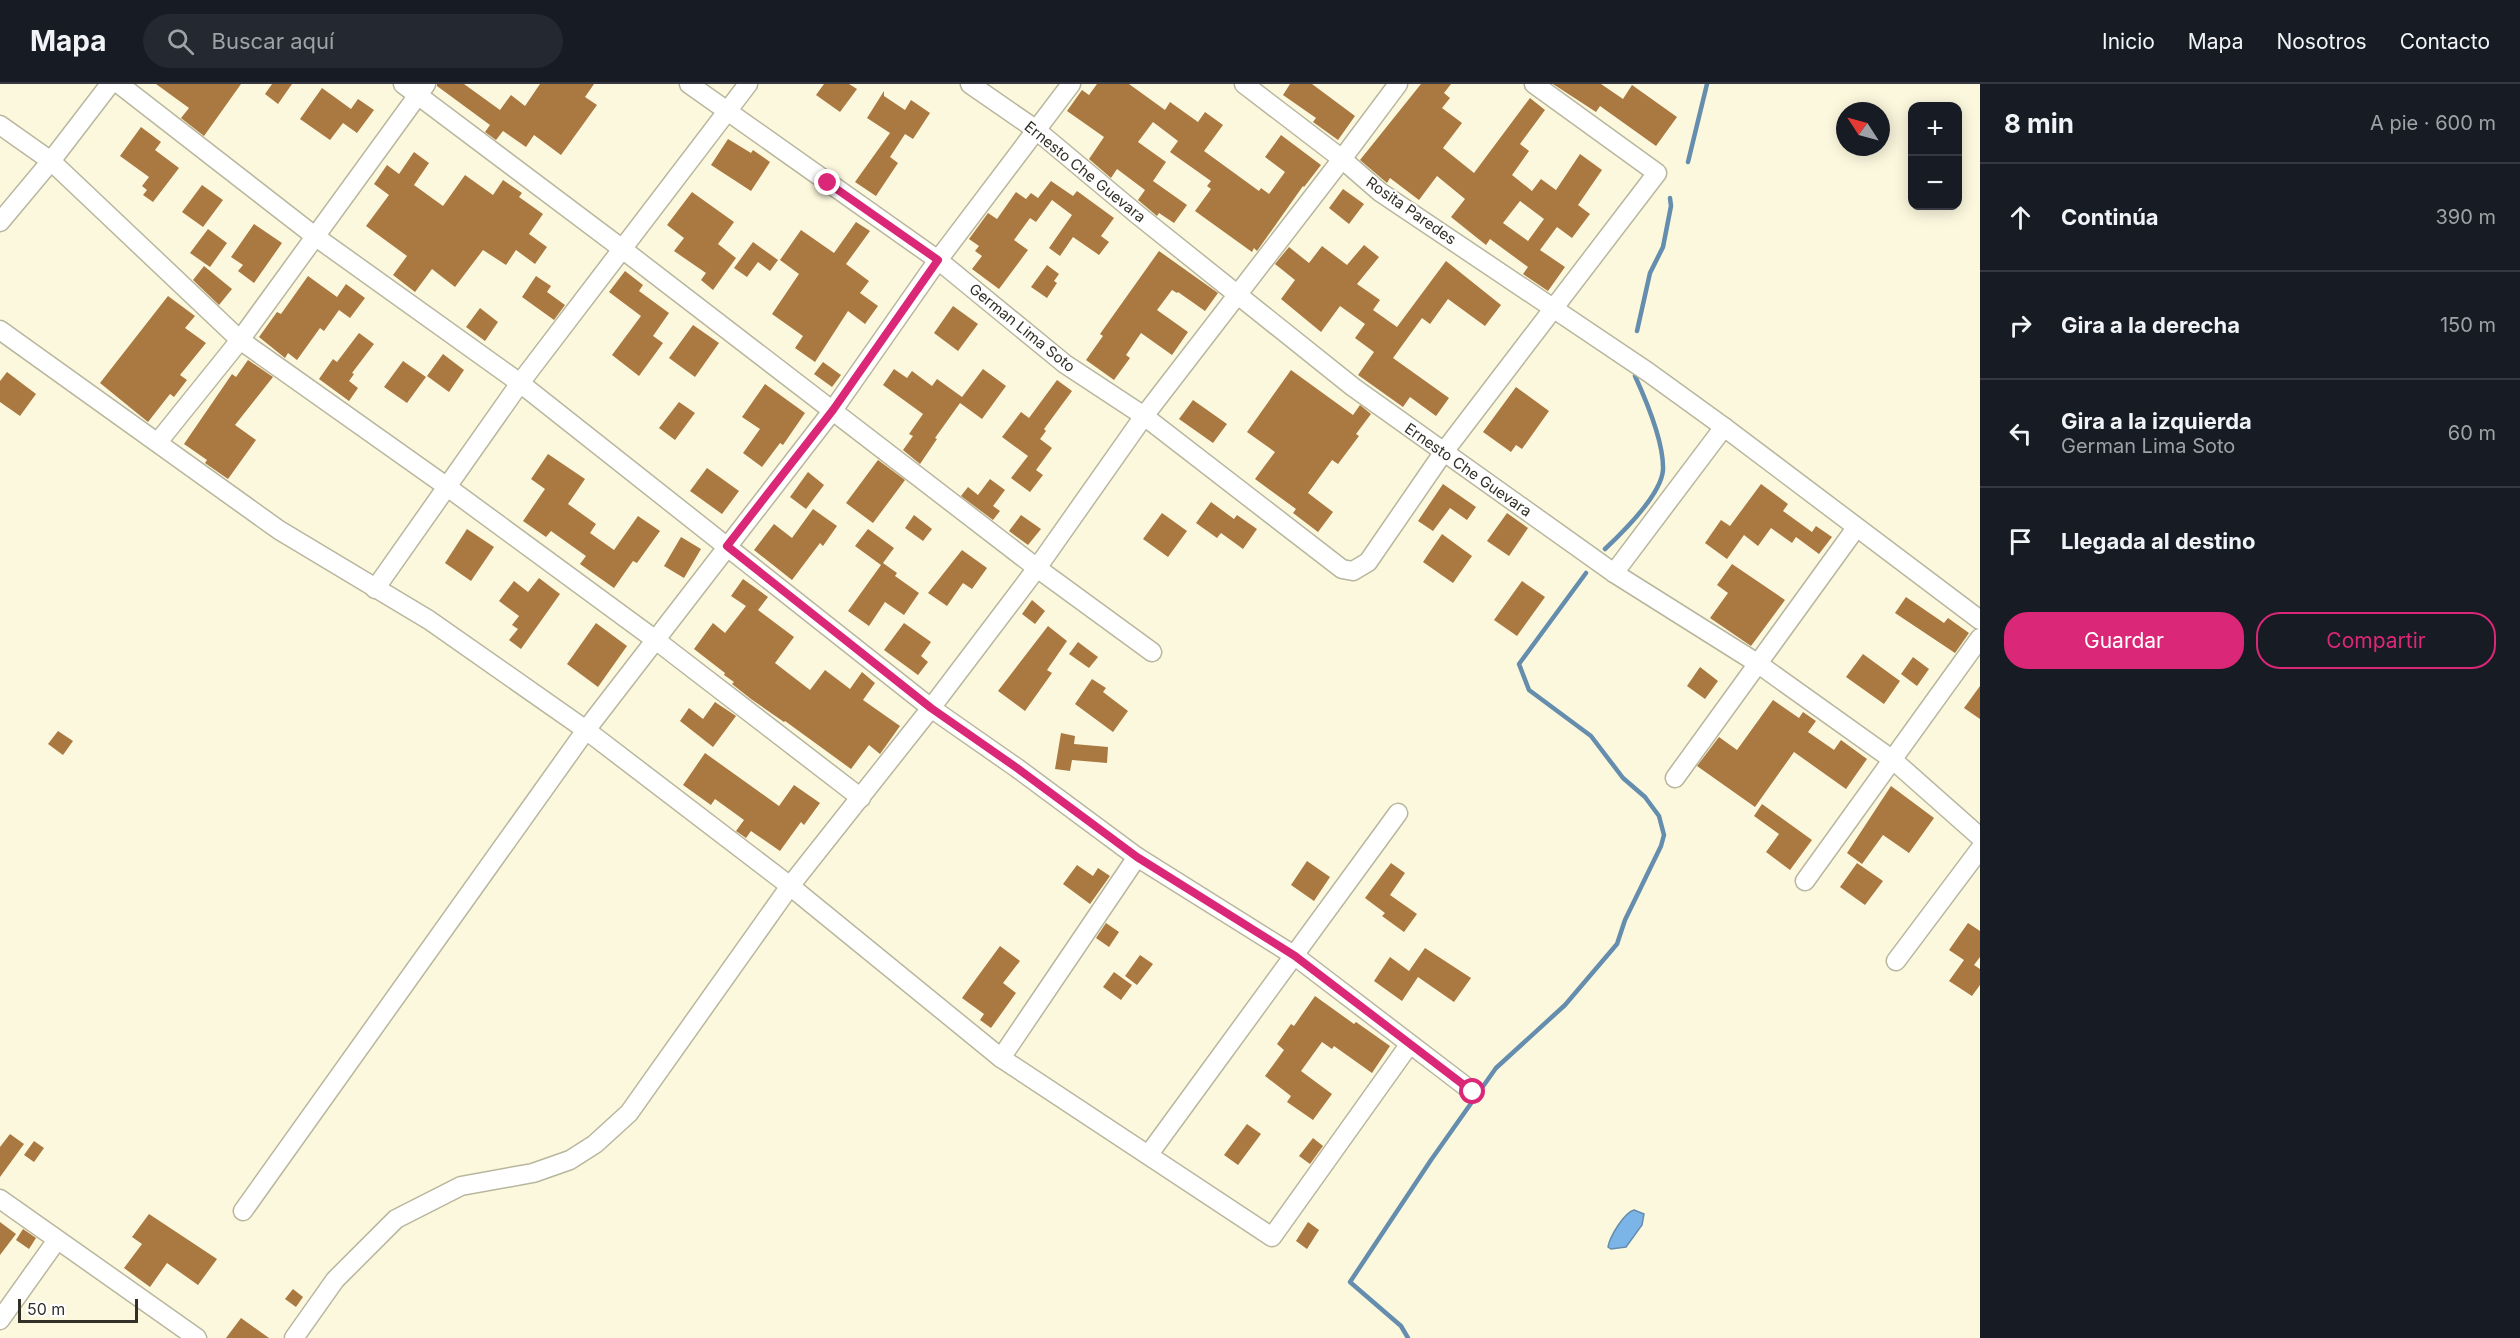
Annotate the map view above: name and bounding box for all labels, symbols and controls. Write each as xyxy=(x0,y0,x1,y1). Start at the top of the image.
search box xyxy=(143,14,563,68)
text: Mapa xyxy=(30,24,107,58)
icon: search xyxy=(164,25,197,58)
text: Buscar aquí xyxy=(212,28,334,54)
text: Inicio xyxy=(2102,29,2155,54)
text: Mapa xyxy=(2188,29,2243,54)
text: Nosotros xyxy=(2276,29,2367,54)
text: Contacto xyxy=(2400,29,2490,54)
north arrow xyxy=(1836,102,1890,156)
map controls xyxy=(1908,102,1962,210)
button: + xyxy=(1908,102,1962,156)
text: 8 min xyxy=(2004,108,2074,139)
text: A pie · 600 m xyxy=(2370,111,2496,135)
street label: Ernesto Che Guevara xyxy=(1021,117,1150,226)
button: − xyxy=(1908,156,1962,210)
route end xyxy=(814,169,840,195)
street label: Rosita Paredes xyxy=(1363,173,1460,249)
icon: ahead xyxy=(2004,201,2037,234)
text: Continúa xyxy=(2061,204,2159,230)
text: 390 m xyxy=(2435,205,2496,229)
street label: German Lima Soto xyxy=(966,279,1079,376)
icon: right xyxy=(2004,309,2037,342)
text: Gira a la derecha xyxy=(2061,312,2240,338)
text: 150 m xyxy=(2440,313,2496,337)
text: Gira a la izquierda xyxy=(2061,408,2252,434)
icon: left xyxy=(2004,417,2037,450)
street label: Ernesto Che Guevara xyxy=(1401,419,1535,521)
text: 60 m xyxy=(2448,421,2496,445)
text: German Lima Soto xyxy=(2061,434,2235,458)
icon: arrive xyxy=(2004,525,2037,558)
text: Llegada al destino xyxy=(2061,528,2255,554)
button: Guardar xyxy=(2004,612,2244,669)
button: Compartir xyxy=(2256,612,2496,669)
route start xyxy=(1459,1078,1485,1104)
scale bar xyxy=(18,1296,138,1324)
text: 50 m xyxy=(27,1299,65,1319)

